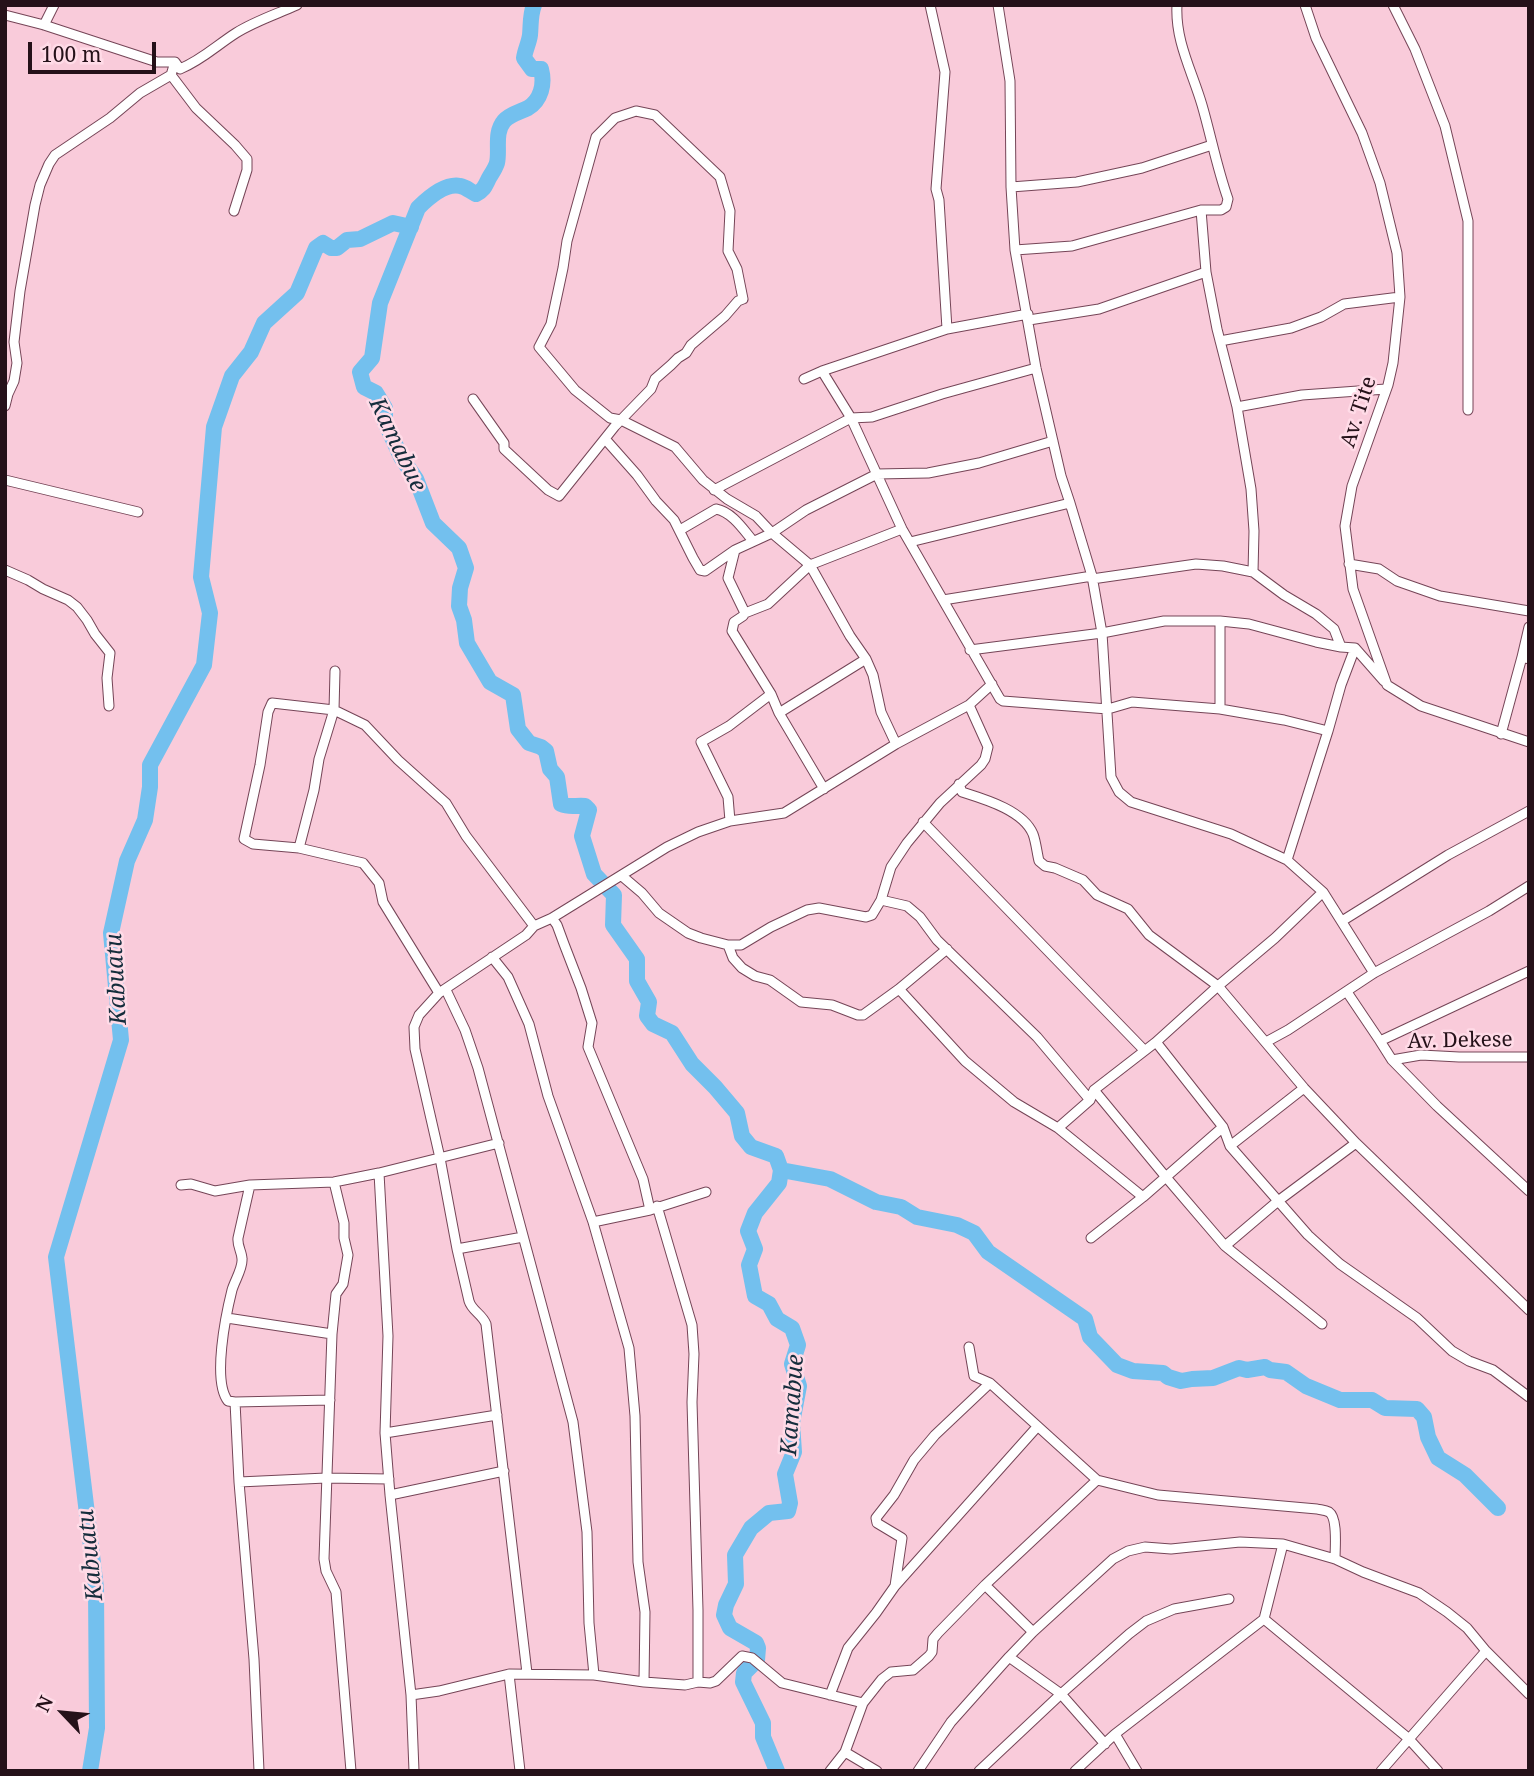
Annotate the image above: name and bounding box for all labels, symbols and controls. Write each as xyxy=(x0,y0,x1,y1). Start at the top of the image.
scale bar xyxy=(32,28,159,72)
text: 100 m xyxy=(41,40,102,68)
street label: Av. Tite xyxy=(1336,373,1382,451)
water label: Kamabue xyxy=(362,393,432,497)
water label: Kabuatu xyxy=(101,933,133,1025)
street label: Av. Dekese xyxy=(1407,1027,1513,1055)
water label: Kamabue xyxy=(776,1353,810,1457)
water label: Kabuatu xyxy=(72,1508,110,1602)
north arrow xyxy=(28,1678,98,1748)
text: N xyxy=(29,1691,59,1716)

